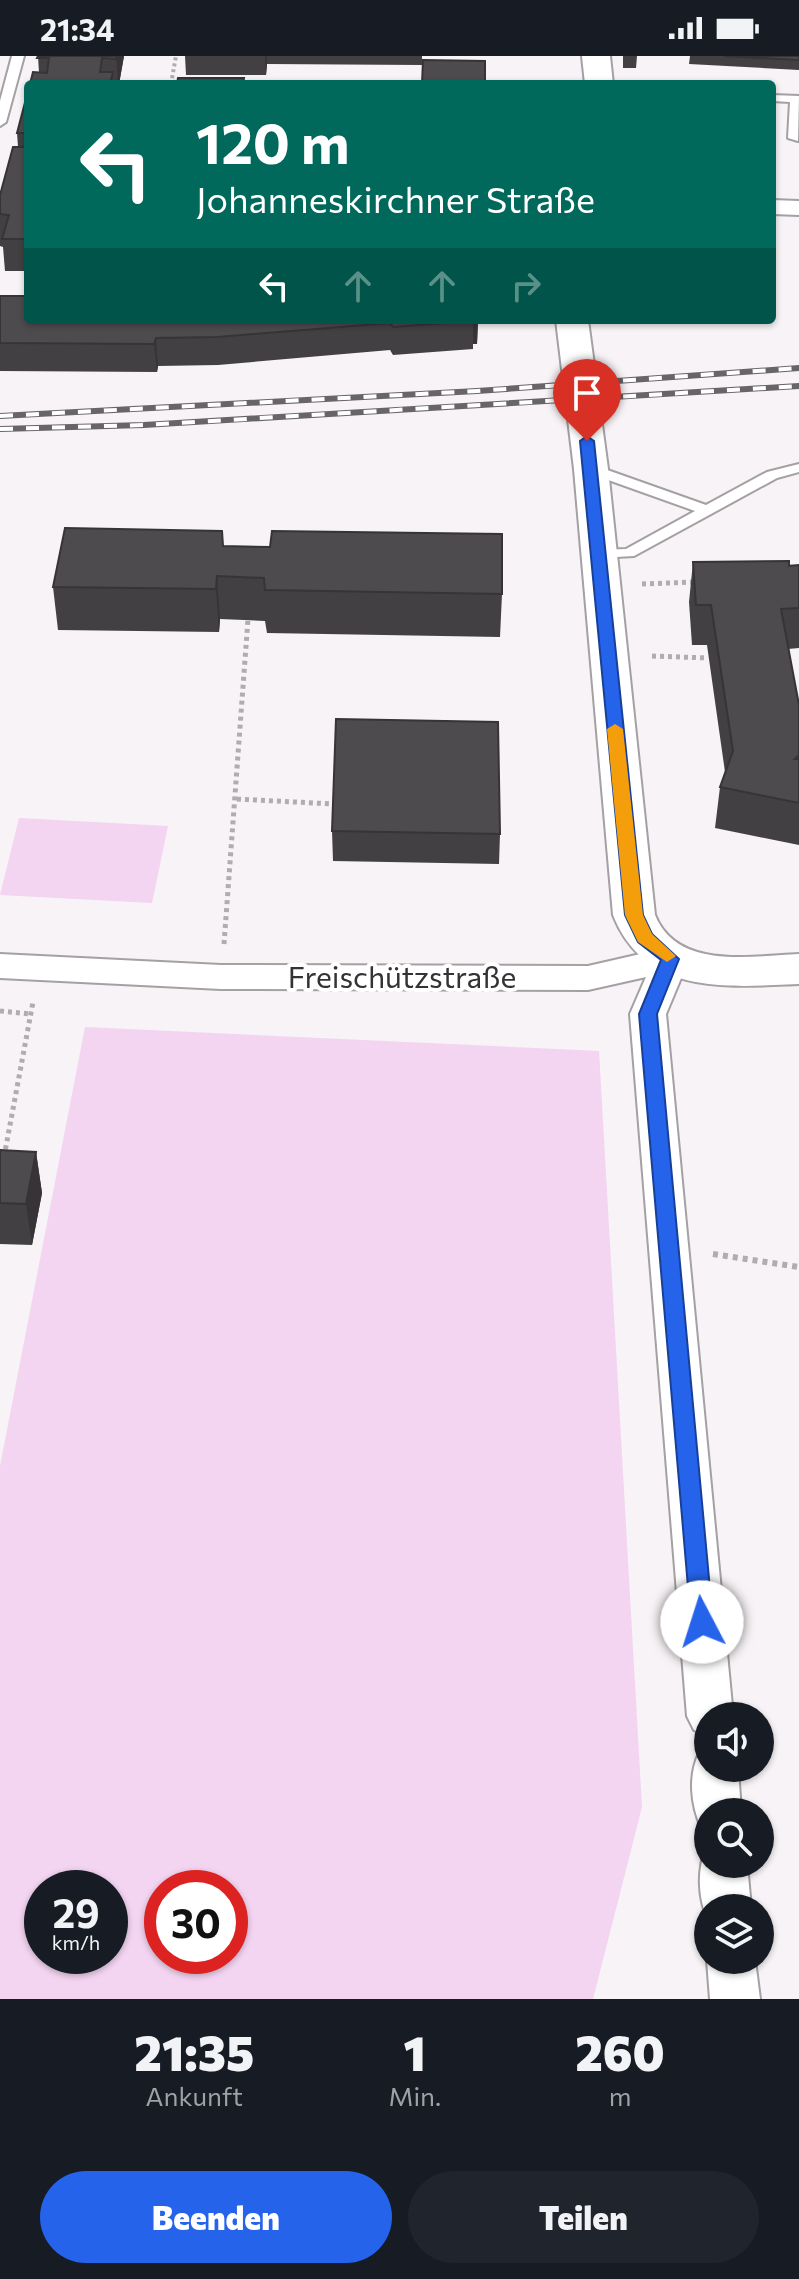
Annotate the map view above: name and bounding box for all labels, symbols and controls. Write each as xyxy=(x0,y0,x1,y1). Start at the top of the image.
text: 21:34 xyxy=(40,10,114,47)
text: 120 m xyxy=(196,107,350,176)
icon: left xyxy=(64,112,168,216)
text: Johanneskirchner Straße xyxy=(196,176,595,220)
icon: left xyxy=(252,264,296,308)
icon: ahead xyxy=(336,264,380,308)
icon: ahead xyxy=(420,264,464,308)
icon: right xyxy=(504,264,548,308)
pin xyxy=(553,359,621,441)
icon: arrive xyxy=(565,371,609,415)
street label: Freischützstraße xyxy=(288,957,516,994)
position arrow xyxy=(660,1580,744,1664)
map controls xyxy=(694,1702,774,1974)
button: sound xyxy=(694,1702,774,1782)
button: search xyxy=(694,1798,774,1878)
speed limit sign: 30 xyxy=(144,1870,248,1974)
text: 29 xyxy=(52,1887,100,1936)
button: layers xyxy=(694,1894,774,1974)
text: km/h xyxy=(52,1930,100,1954)
text: 21:35 xyxy=(134,2022,254,2081)
text: 1 xyxy=(404,2022,426,2081)
text: 260 xyxy=(575,2022,665,2081)
text: Ankunft xyxy=(146,2080,243,2111)
text: Min. xyxy=(388,2080,441,2111)
text: m xyxy=(609,2080,631,2111)
button: Beenden xyxy=(40,2171,392,2263)
button: Teilen xyxy=(408,2171,759,2263)

